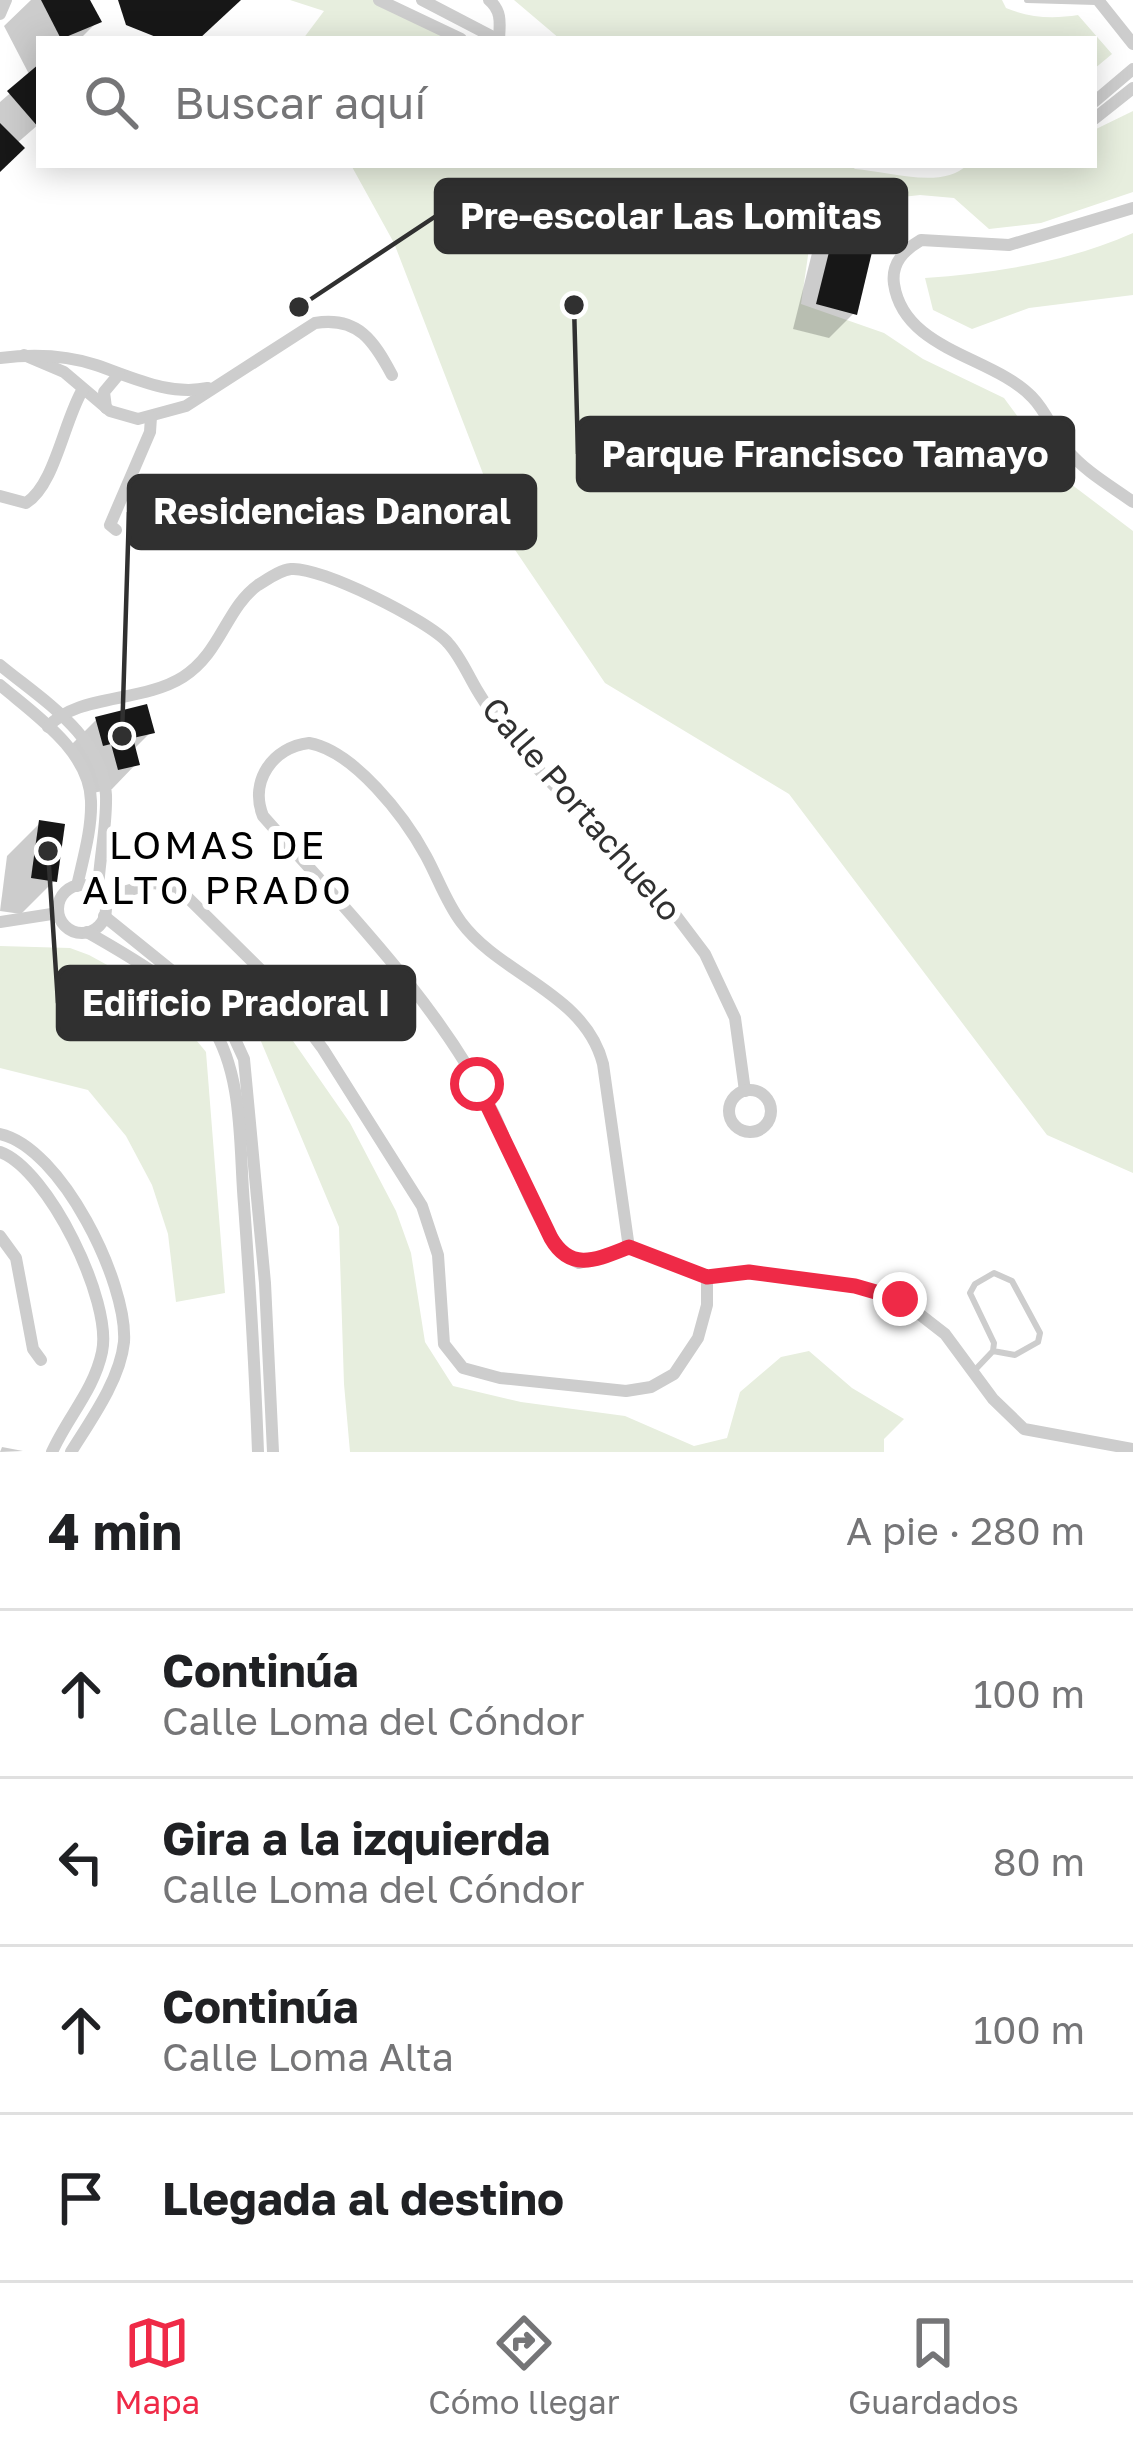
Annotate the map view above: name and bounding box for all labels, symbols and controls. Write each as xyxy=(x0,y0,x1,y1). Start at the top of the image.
search box xyxy=(36,36,1097,168)
icon: search xyxy=(78,69,144,135)
text: Buscar aquí xyxy=(174,75,426,129)
callout: Pre-escolar Las Lomitas xyxy=(436,180,906,252)
text: Pre-escolar Las Lomitas xyxy=(460,194,882,237)
callout: Parque Francisco Tamayo xyxy=(578,418,1073,490)
text: Parque Francisco Tamayo xyxy=(601,432,1049,475)
callout: Residencias Danoral xyxy=(129,476,535,548)
text: Residencias Danoral xyxy=(153,489,511,532)
street label: Calle Portachuelo xyxy=(475,689,690,928)
district label: LOMAS DE ALTO PRADO xyxy=(82,821,354,913)
callout: Edificio Pradoral I xyxy=(58,967,414,1039)
text: Edificio Pradoral I xyxy=(82,981,390,1024)
route start xyxy=(450,1057,504,1111)
route end xyxy=(873,1272,927,1326)
text: 4 min xyxy=(48,1500,182,1561)
text: A pie · 280 m xyxy=(846,1507,1085,1554)
text: Continúa xyxy=(162,1643,359,1697)
icon: ahead xyxy=(48,1661,114,1727)
text: 100 m xyxy=(973,1670,1085,1717)
text: Calle Loma del Cóndor xyxy=(162,1697,584,1744)
text: Gira a la izquierda xyxy=(162,1811,550,1865)
icon: left xyxy=(48,1829,114,1895)
text: 80 m xyxy=(993,1838,1085,1885)
text: Calle Loma del Cóndor xyxy=(162,1865,584,1912)
text: Continúa xyxy=(162,1979,359,2033)
icon: ahead xyxy=(48,1997,114,2063)
text: 100 m xyxy=(973,2006,1085,2053)
text: Calle Loma Alta xyxy=(162,2033,454,2080)
icon: arrive xyxy=(48,2165,114,2231)
text: Llegada al destino xyxy=(162,2171,564,2225)
tab: Mapa xyxy=(114,2310,200,2421)
tab: Cómo llegar xyxy=(428,2310,620,2421)
tab: Guardados xyxy=(848,2310,1019,2421)

